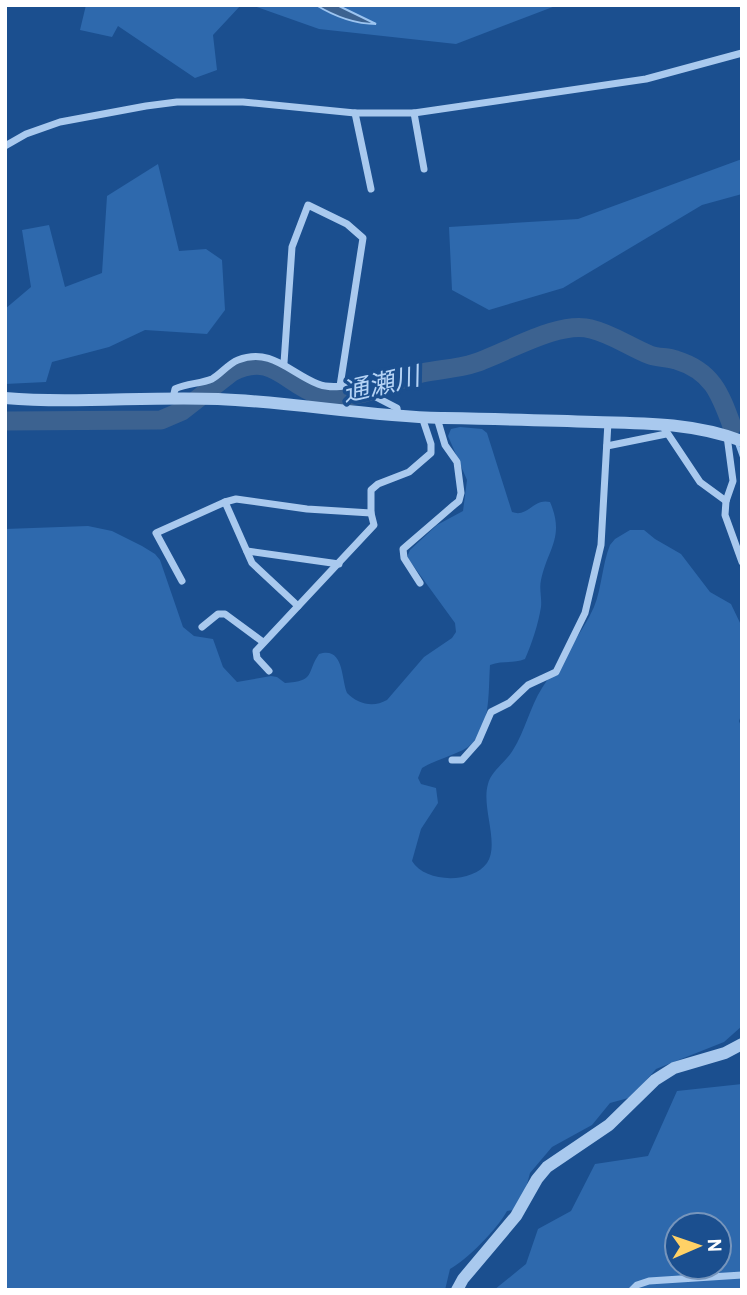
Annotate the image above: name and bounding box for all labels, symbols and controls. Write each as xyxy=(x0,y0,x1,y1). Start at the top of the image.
water label: 通瀬川 xyxy=(340,361,426,411)
north arrow xyxy=(663,1211,733,1281)
text: N xyxy=(701,1238,725,1253)

